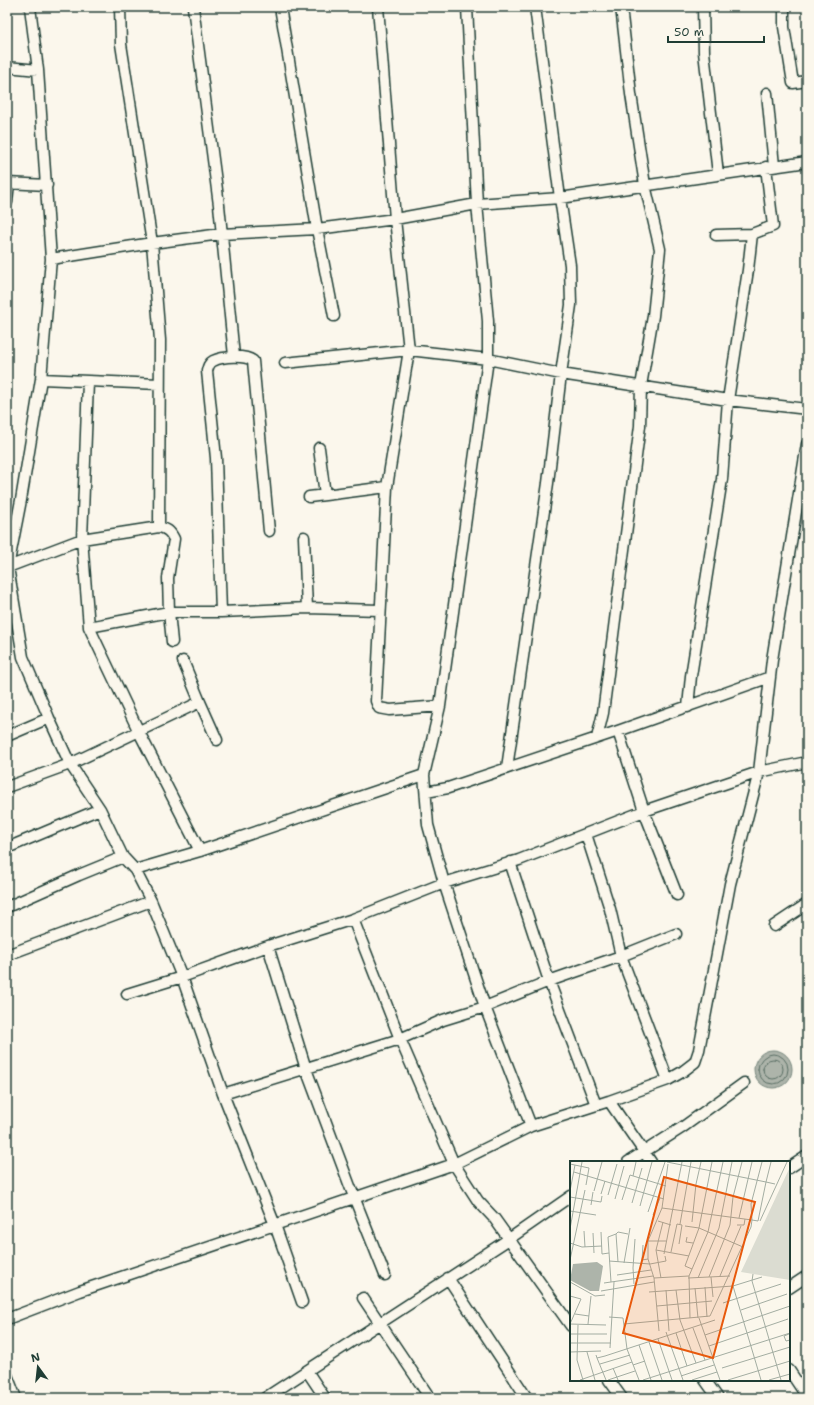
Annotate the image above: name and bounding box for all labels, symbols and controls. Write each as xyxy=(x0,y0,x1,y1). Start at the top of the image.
scale bar xyxy=(668,18,764,44)
text: 50 m xyxy=(674,24,704,40)
inset map xyxy=(570,1161,790,1381)
north arrow xyxy=(18,1347,58,1387)
text: N xyxy=(29,1349,42,1366)

